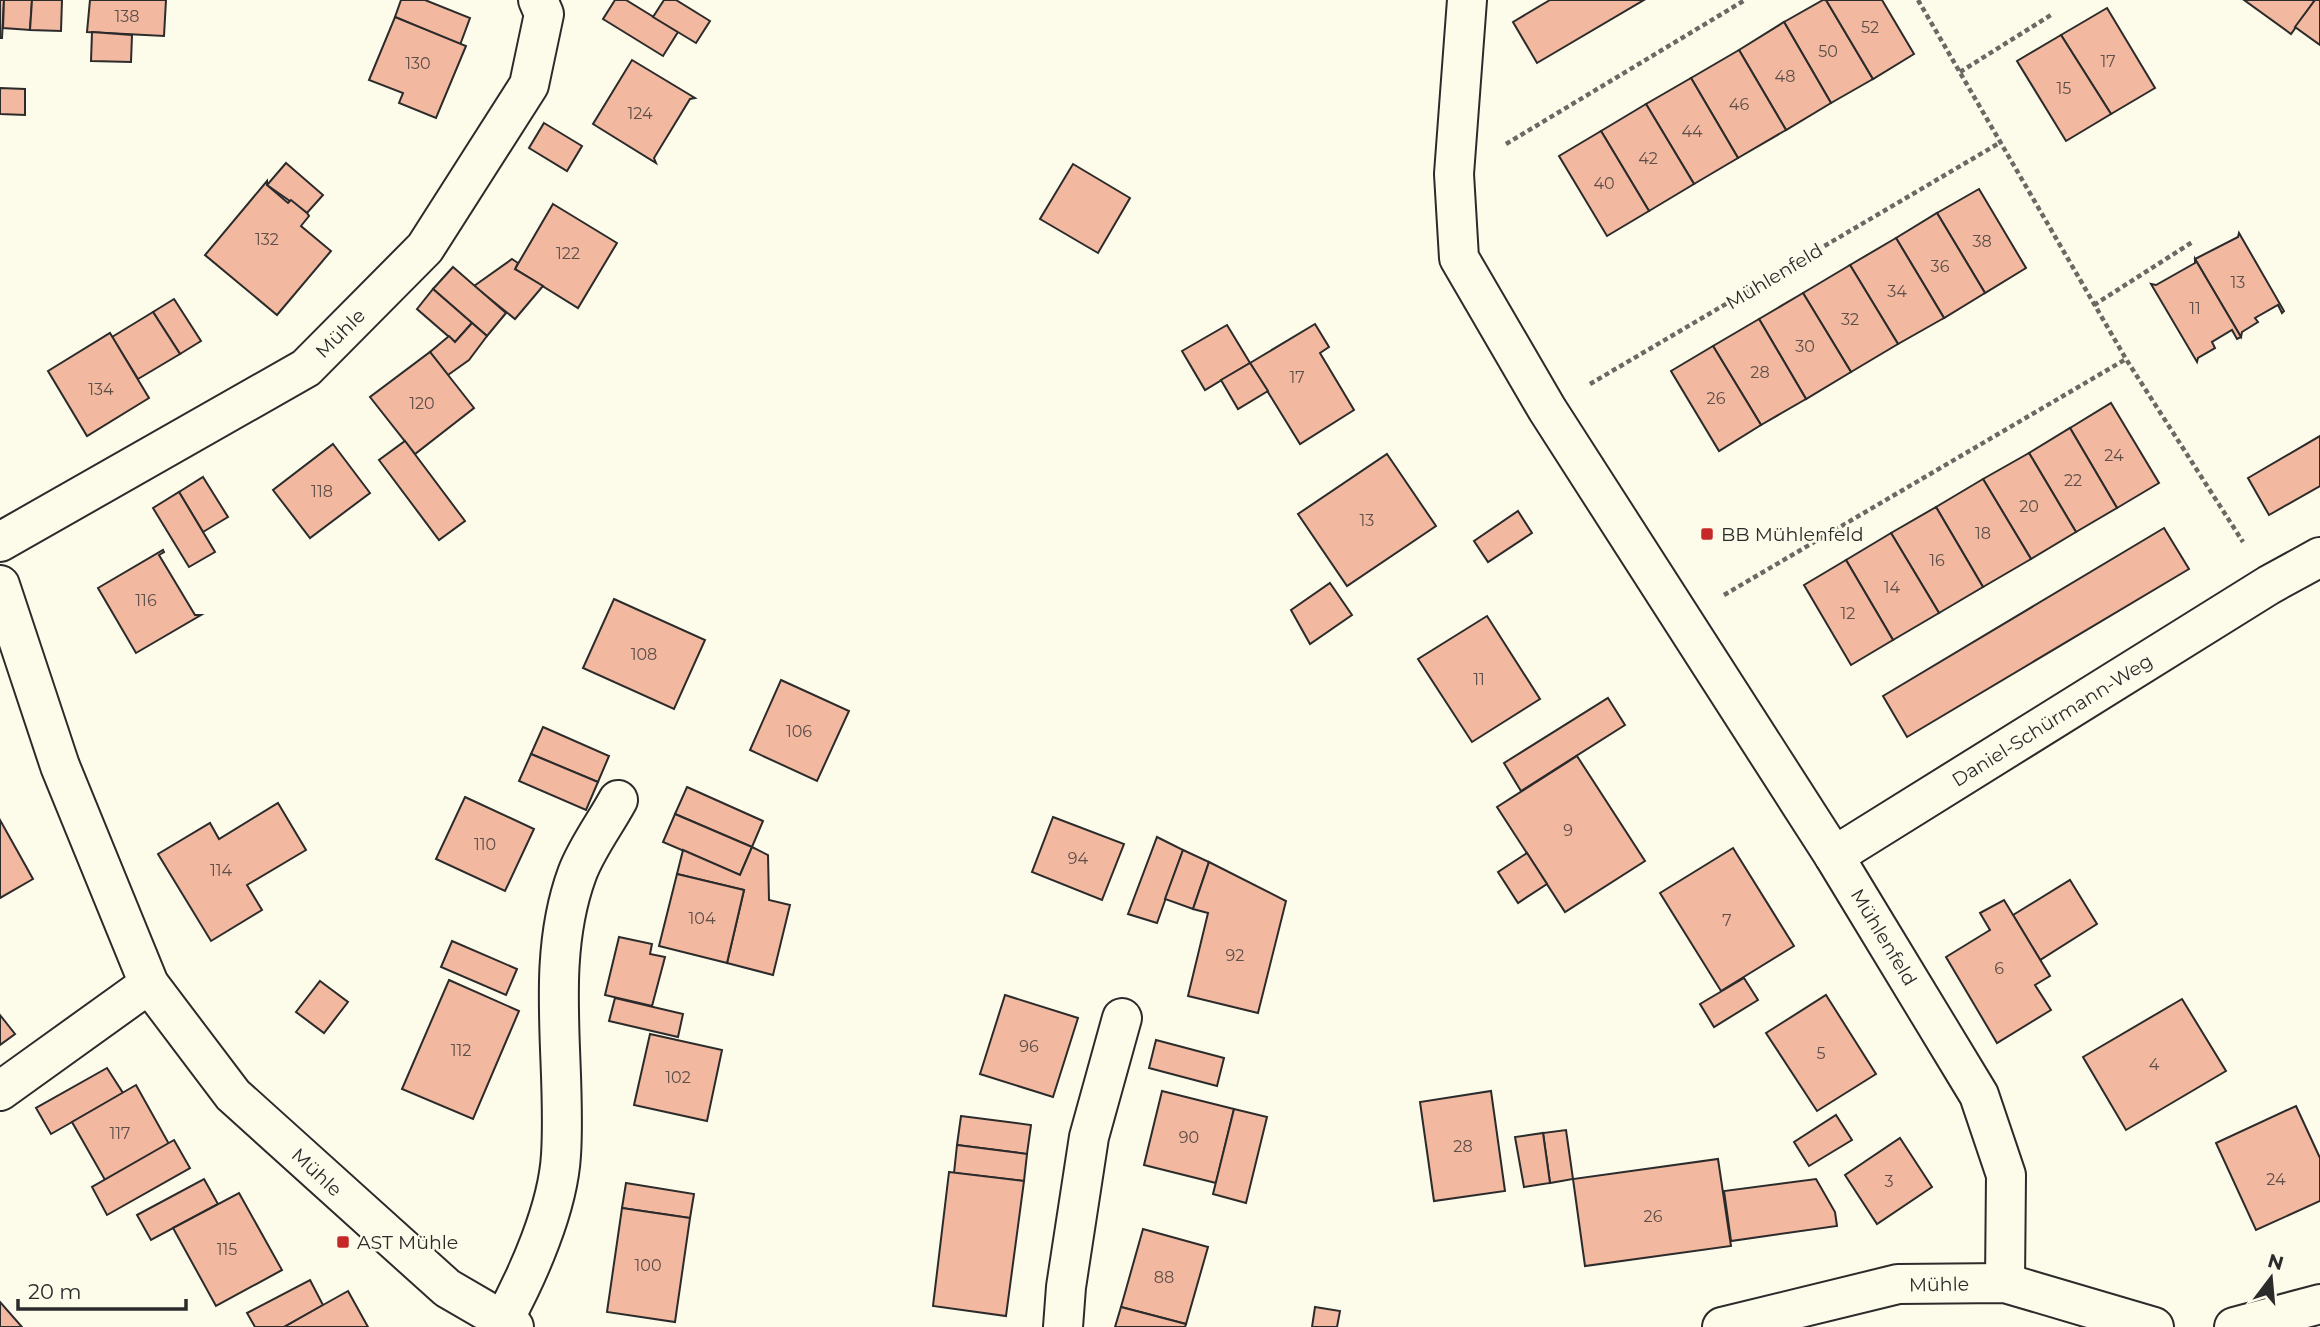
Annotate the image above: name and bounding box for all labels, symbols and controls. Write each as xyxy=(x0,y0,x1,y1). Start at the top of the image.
house number: 138 xyxy=(114,7,140,26)
house number: 52 xyxy=(1861,18,1879,37)
house number: 50 xyxy=(1818,42,1838,61)
house number: 17 xyxy=(2100,52,2116,71)
house number: 130 xyxy=(405,54,431,73)
house number: 48 xyxy=(1775,67,1795,86)
house number: 15 xyxy=(2057,79,2071,98)
house number: 46 xyxy=(1729,95,1749,114)
house number: 124 xyxy=(627,104,653,123)
house number: 44 xyxy=(1681,122,1703,141)
house number: 42 xyxy=(1638,149,1658,168)
house number: 40 xyxy=(1593,174,1615,193)
house number: 132 xyxy=(255,230,279,249)
house number: 38 xyxy=(1972,232,1992,251)
street label: Mühlenfeld xyxy=(1722,239,1827,314)
house number: 122 xyxy=(556,244,580,263)
house number: 36 xyxy=(1931,257,1950,276)
house number: 13 xyxy=(2231,273,2245,292)
house number: 34 xyxy=(1887,282,1907,301)
house number: 11 xyxy=(2189,299,2201,318)
street label: Mühle xyxy=(311,304,370,363)
house number: 32 xyxy=(1841,310,1859,329)
house number: 30 xyxy=(1795,337,1815,356)
house number: 28 xyxy=(1750,363,1770,382)
house number: 17 xyxy=(1289,368,1305,387)
house number: 134 xyxy=(88,380,114,399)
house number: 26 xyxy=(1707,389,1726,408)
house number: 120 xyxy=(409,394,435,413)
house number: 24 xyxy=(2104,446,2124,465)
house number: 22 xyxy=(2064,471,2082,490)
house number: 118 xyxy=(311,482,333,501)
house number: 20 xyxy=(2019,497,2039,516)
house number: 13 xyxy=(1360,511,1374,530)
place label: BB Mühlenfeld xyxy=(1721,523,1864,546)
house number: 18 xyxy=(1975,524,1991,543)
marker: BB Mühlenfeld xyxy=(1699,526,1715,542)
house number: 16 xyxy=(1929,551,1945,570)
house number: 14 xyxy=(1884,578,1901,597)
house number: 116 xyxy=(135,591,157,610)
house number: 12 xyxy=(1841,604,1855,623)
house number: 108 xyxy=(631,645,657,664)
street label: Daniel-Schürmann-Weg xyxy=(1948,649,2157,792)
house number: 11 xyxy=(1473,670,1485,689)
house number: 106 xyxy=(786,722,812,741)
house number: 9 xyxy=(1563,821,1573,840)
house number: 110 xyxy=(474,835,496,854)
house number: 94 xyxy=(1068,849,1089,868)
house number: 114 xyxy=(210,861,232,880)
street label: Mühlenfeld xyxy=(1846,885,1921,990)
house number: 104 xyxy=(689,909,716,928)
house number: 7 xyxy=(1722,911,1732,930)
house number: 92 xyxy=(1226,946,1244,965)
house number: 6 xyxy=(1994,959,2004,978)
house number: 96 xyxy=(1019,1037,1039,1056)
house number: 112 xyxy=(451,1041,471,1060)
house number: 5 xyxy=(1816,1044,1826,1063)
house number: 4 xyxy=(2149,1055,2160,1074)
house number: 102 xyxy=(665,1068,691,1087)
house number: 117 xyxy=(110,1124,130,1143)
house number: 90 xyxy=(1179,1128,1199,1147)
house number: 28 xyxy=(1453,1137,1473,1156)
street label: Mühle xyxy=(287,1143,347,1201)
house number: 24 xyxy=(2266,1170,2286,1189)
house number: 3 xyxy=(1884,1172,1894,1191)
house number: 26 xyxy=(1644,1207,1663,1226)
place label: AST Mühle xyxy=(357,1231,458,1254)
marker: AST Mühle xyxy=(335,1234,351,1250)
house number: 115 xyxy=(217,1240,237,1259)
north arrow xyxy=(2236,1243,2306,1313)
text: N xyxy=(2265,1249,2286,1275)
house number: 100 xyxy=(635,1256,661,1275)
scale bar xyxy=(18,1268,186,1312)
house number: 88 xyxy=(1154,1268,1174,1287)
street label: Mühle xyxy=(1909,1272,1969,1297)
text: 20 m xyxy=(28,1279,82,1304)

